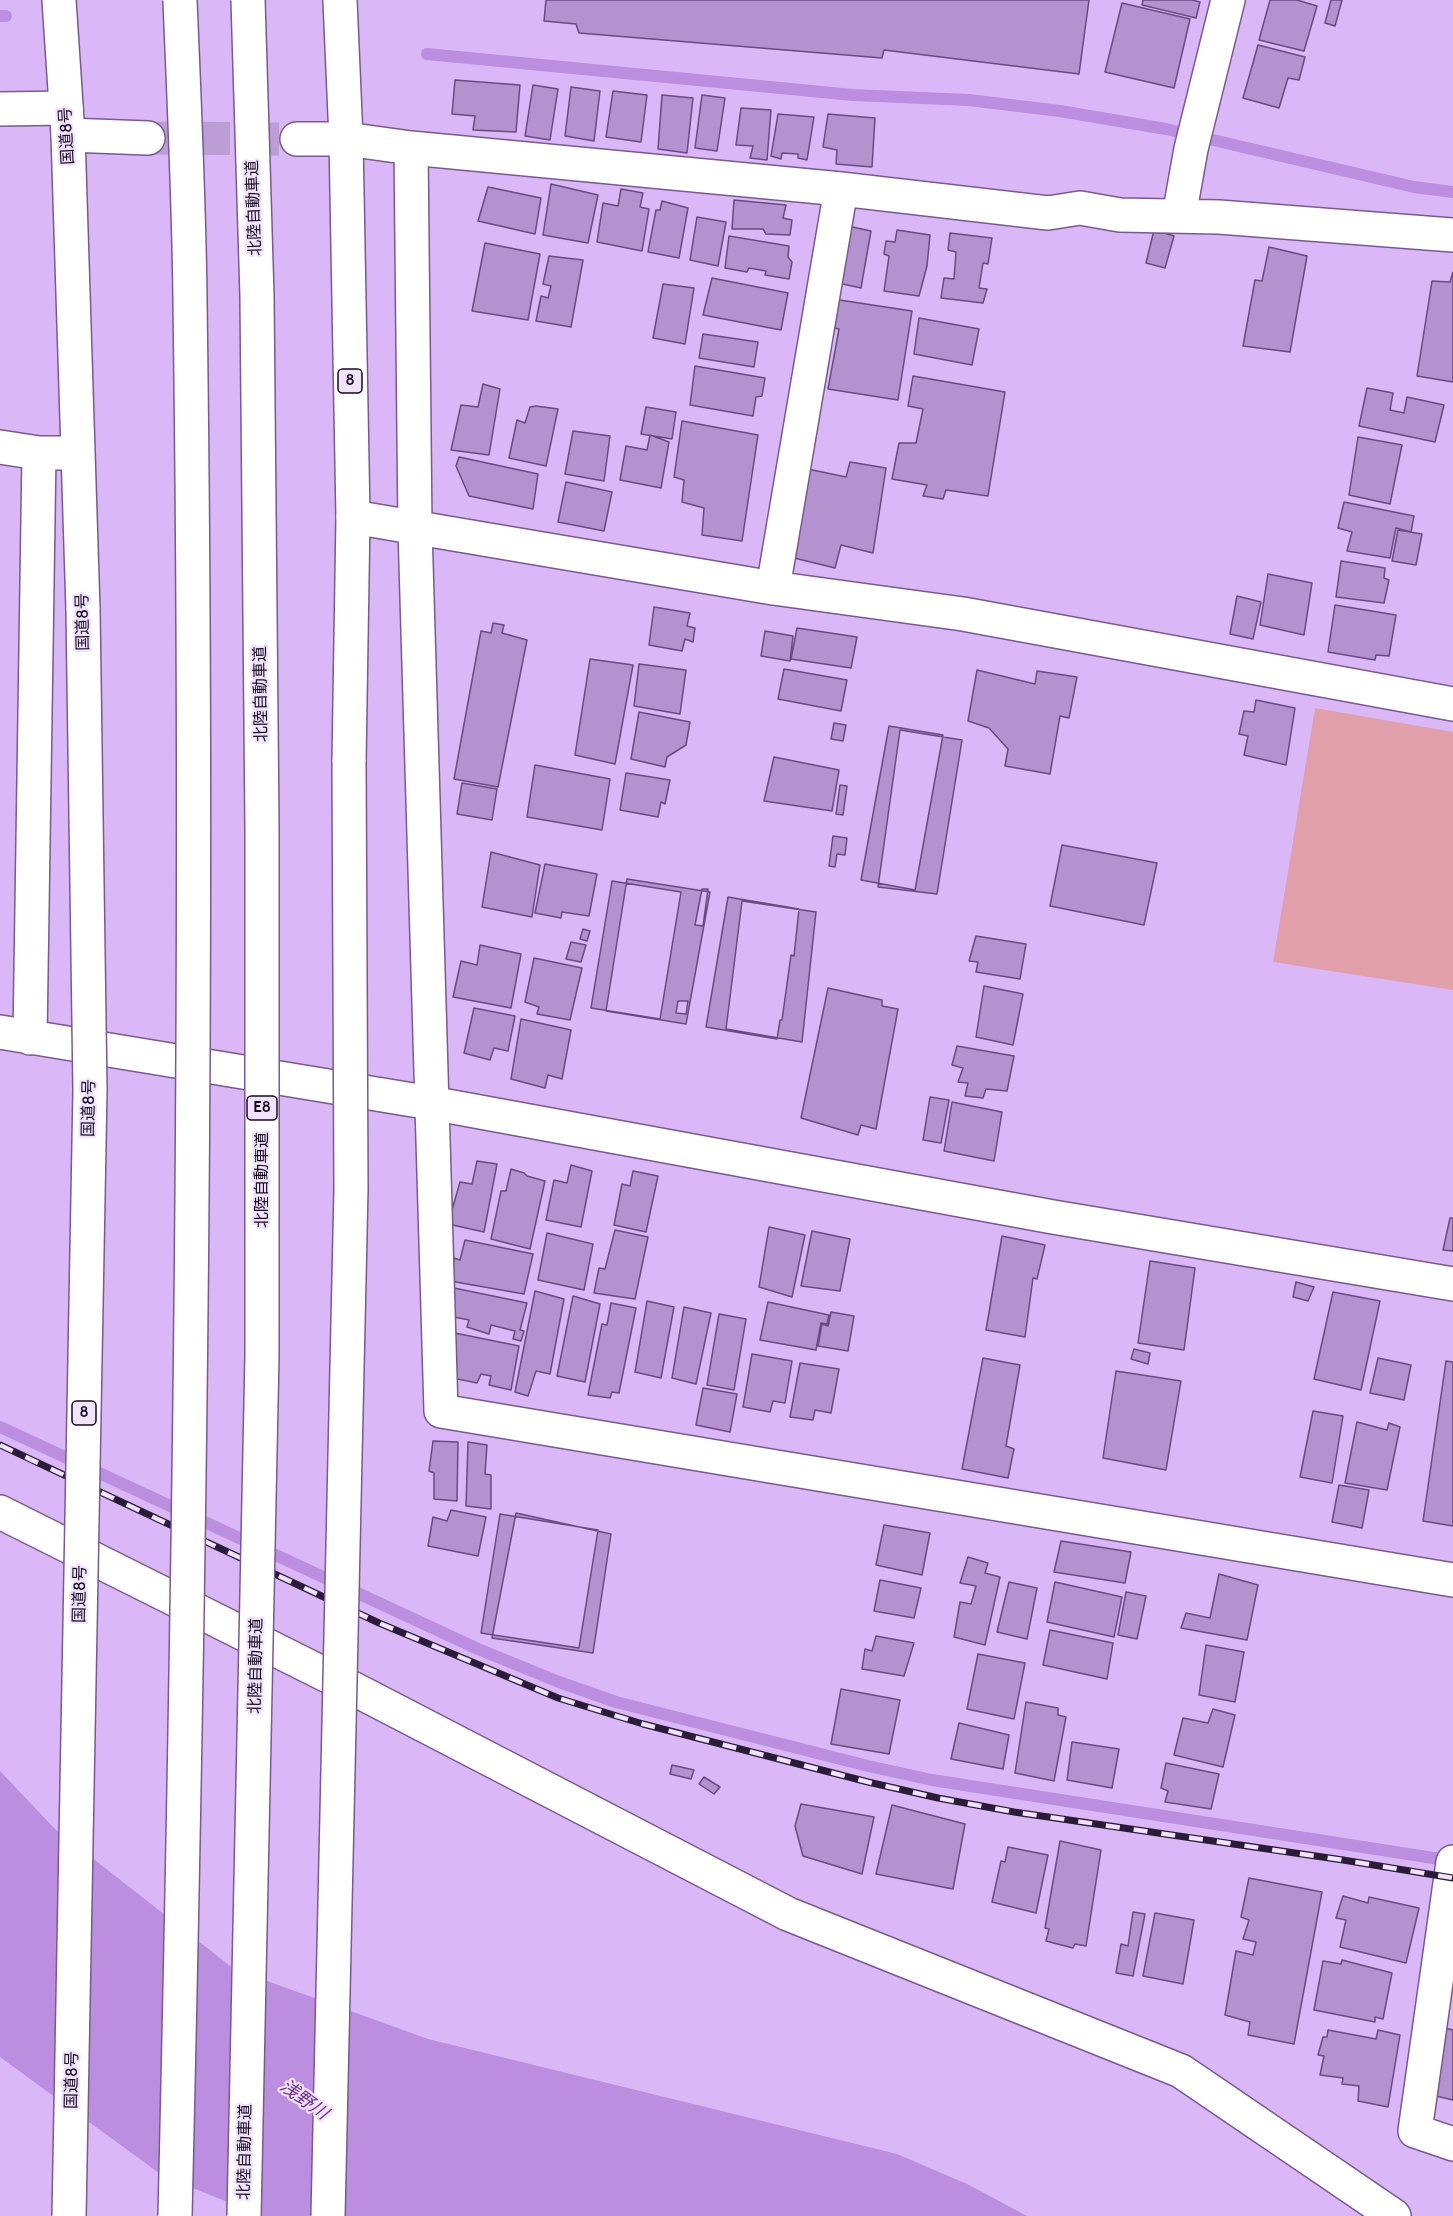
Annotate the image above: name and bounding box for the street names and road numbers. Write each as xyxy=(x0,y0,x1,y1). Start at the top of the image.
street label: 国道8号 xyxy=(56,107,78,165)
street label: 北陸自動車道 xyxy=(243,160,265,256)
road number: 8 xyxy=(338,369,362,393)
street label: 国道8号 xyxy=(73,593,93,651)
street label: 北陸自動車道 xyxy=(251,646,271,742)
street label: 国道8号 xyxy=(79,1079,99,1137)
road number: E8 xyxy=(247,1096,277,1120)
street label: 北陸自動車道 xyxy=(252,1132,272,1228)
road number: 8 xyxy=(72,1401,96,1425)
street label: 国道8号 xyxy=(70,1565,90,1623)
street label: 北陸自動車道 xyxy=(246,1618,266,1714)
street label: 国道8号 xyxy=(62,2051,82,2109)
street label: 北陸自動車道 xyxy=(235,2104,255,2200)

